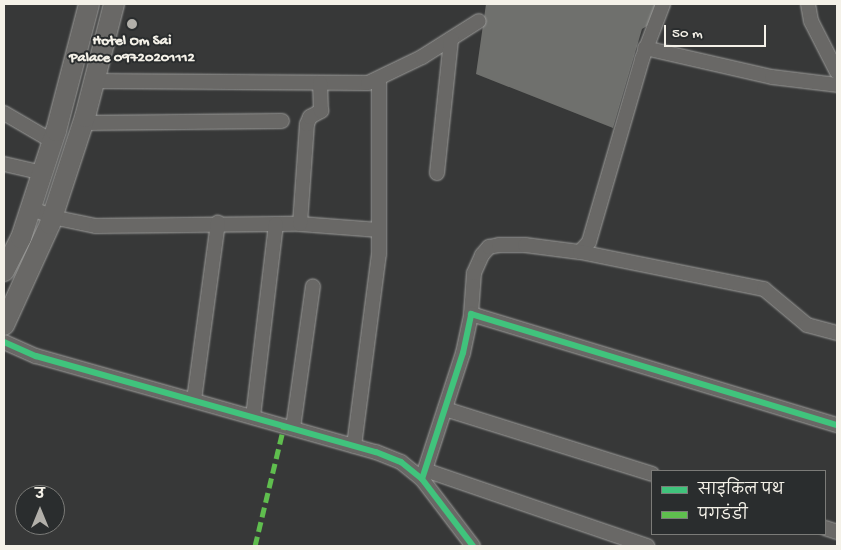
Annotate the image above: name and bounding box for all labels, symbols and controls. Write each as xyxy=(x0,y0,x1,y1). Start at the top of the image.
scale bar xyxy=(666,15,768,47)
marker: Hotel Om Sai Palace 09720201112 xyxy=(126,18,138,30)
text: 50 m xyxy=(672,25,703,43)
place label: Hotel Om Sai Palace 09720201112 xyxy=(69,32,195,67)
legend xyxy=(651,470,826,535)
text: साइकिल पथ xyxy=(698,482,784,500)
north arrow xyxy=(15,485,65,535)
text: उ xyxy=(35,487,45,504)
text: पगडंडी xyxy=(698,507,748,525)

